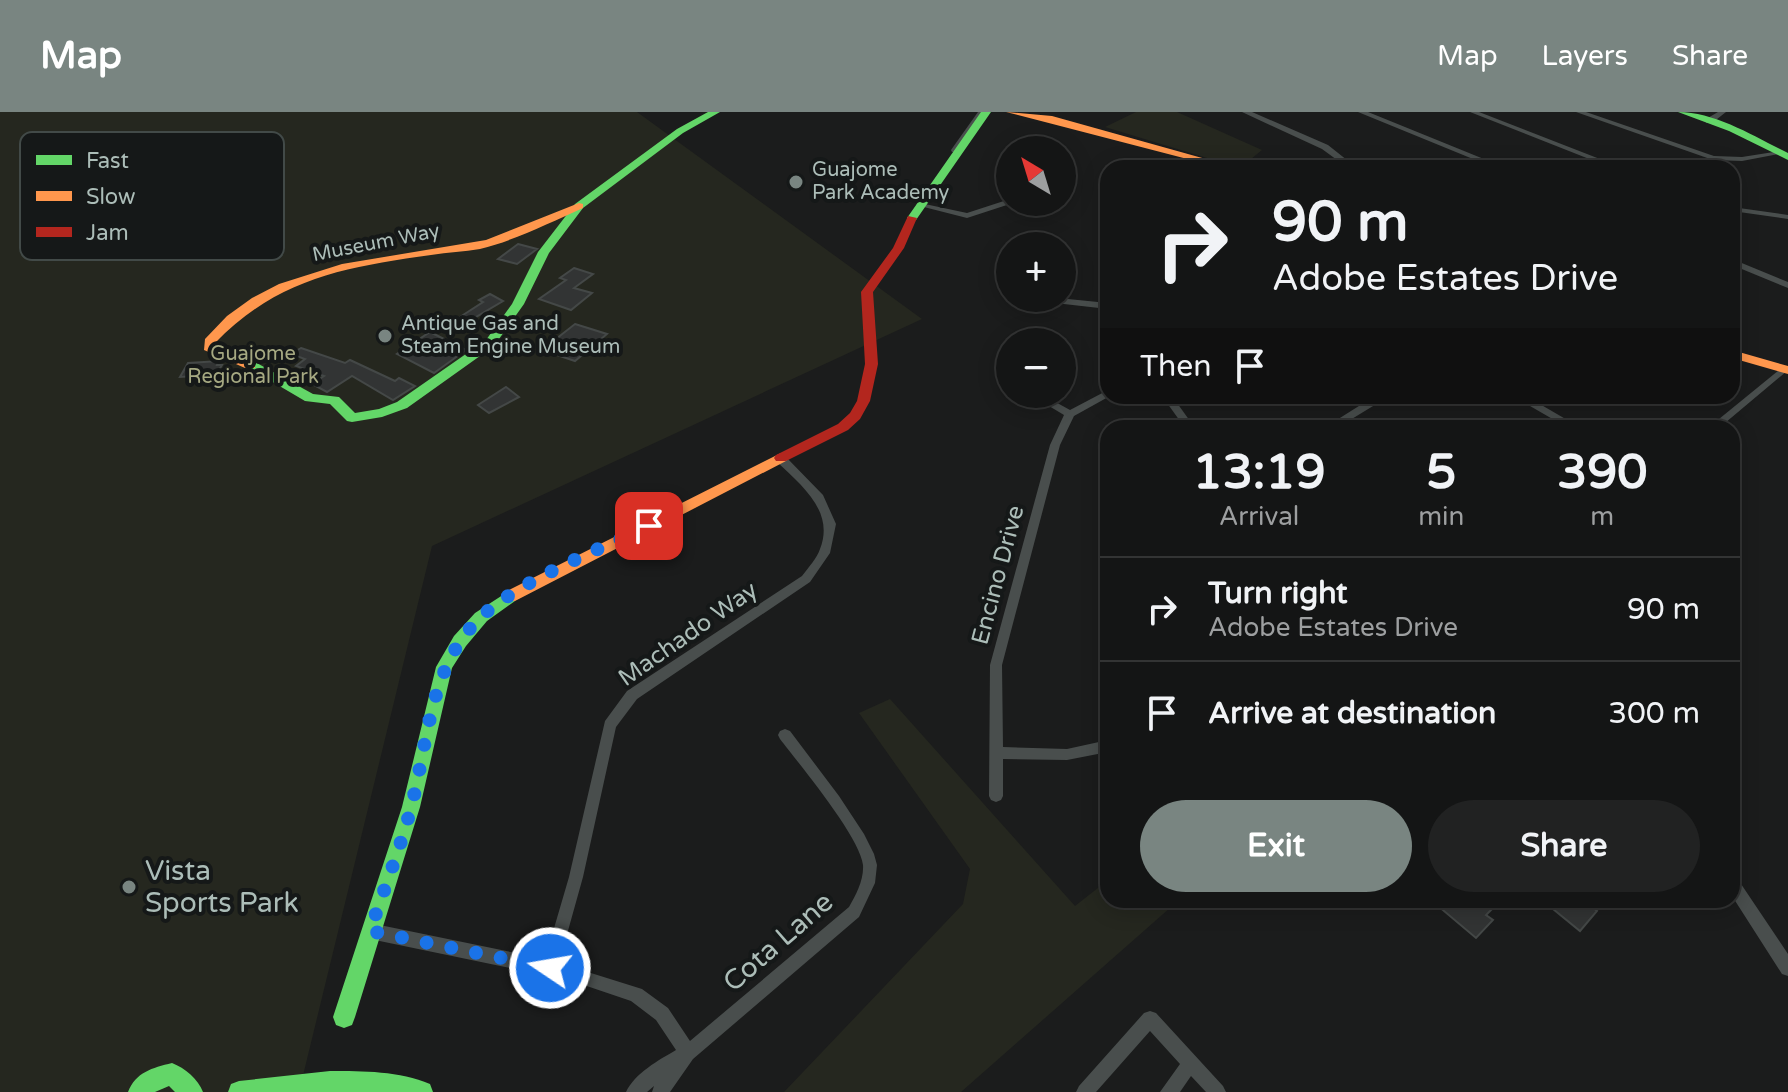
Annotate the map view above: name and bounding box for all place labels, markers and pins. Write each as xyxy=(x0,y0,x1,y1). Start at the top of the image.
place label: Guajome Park Academy xyxy=(812,158,950,205)
marker: Guajome Park Academy xyxy=(787,173,805,191)
place label: Antique Gas and Steam Engine Museum xyxy=(401,312,620,359)
marker: Antique Gas and Steam Engine Museum xyxy=(376,327,394,345)
pin xyxy=(615,492,683,560)
place label: Vista Sports Park xyxy=(145,854,299,920)
marker: Vista Sports Park xyxy=(120,878,138,896)

